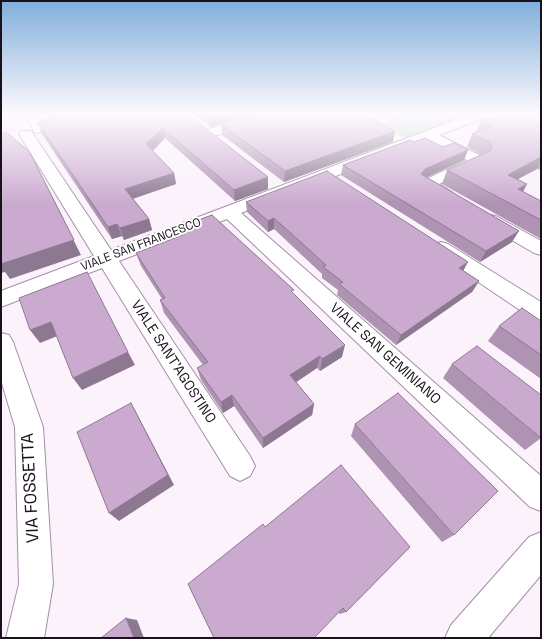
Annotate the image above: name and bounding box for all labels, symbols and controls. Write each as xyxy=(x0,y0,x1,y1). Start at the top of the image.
street label: VIALE SAN FRANCESCO xyxy=(79,215,203,275)
street label: VIALE SANT'AGOSTINO xyxy=(127,297,219,427)
street label: VIALE SAN GEMINIANO xyxy=(326,300,444,408)
street label: VIA FOSSETTA xyxy=(18,433,44,543)

